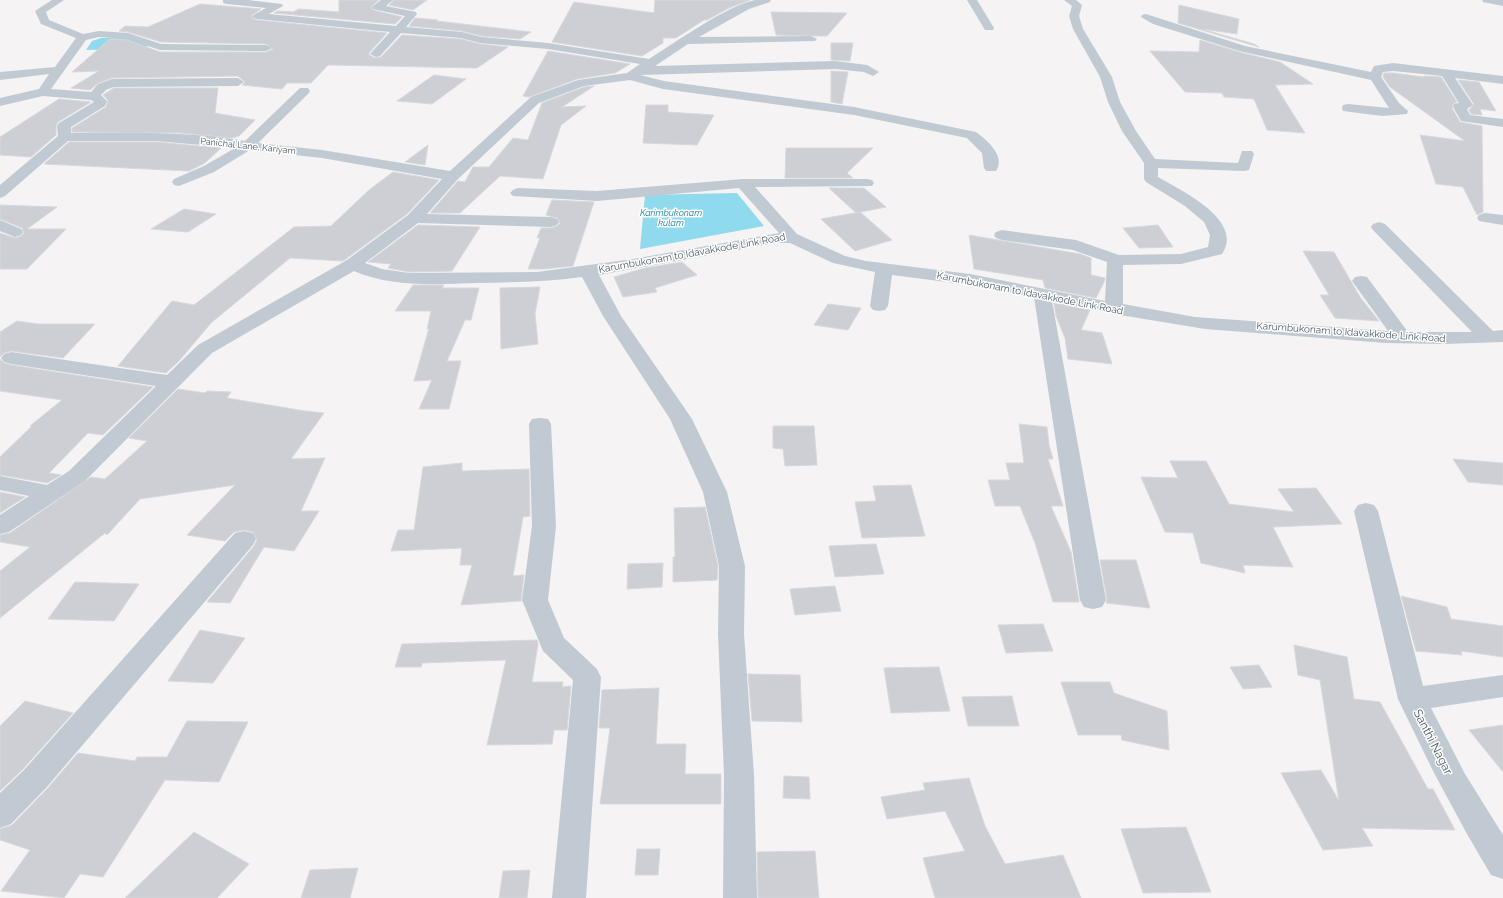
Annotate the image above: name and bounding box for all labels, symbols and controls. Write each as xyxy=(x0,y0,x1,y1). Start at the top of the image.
street label: Panichal Lane, Kariyam xyxy=(200,136,296,156)
water label: Karimbukonam kulam xyxy=(640,208,702,228)
street label: Karumbukonam to Idavakkode Link Road xyxy=(598,231,786,275)
street label: Karumbukonam to Idavakkode Link Road xyxy=(936,270,1124,316)
street label: Karumbukonam to Idavakkode Link Road xyxy=(1256,320,1446,344)
street label: Santhi Nagar xyxy=(1411,707,1456,778)

